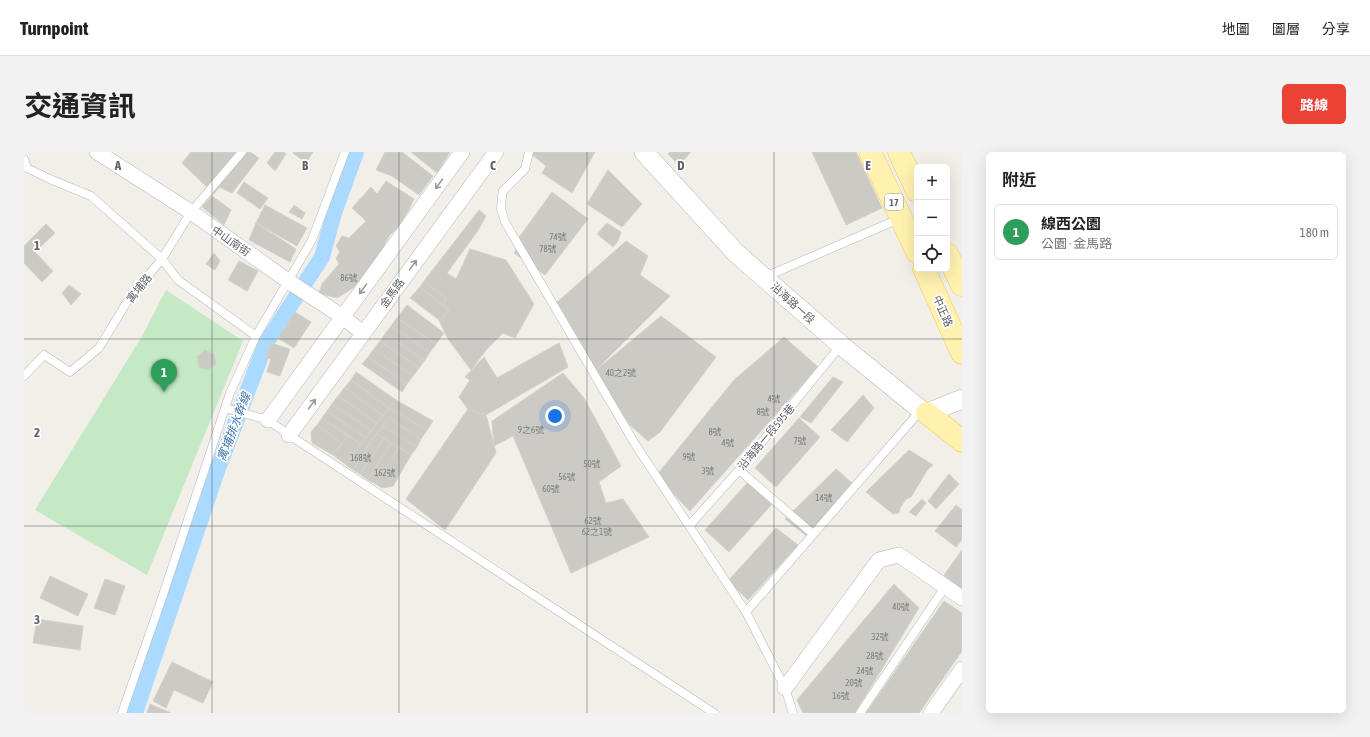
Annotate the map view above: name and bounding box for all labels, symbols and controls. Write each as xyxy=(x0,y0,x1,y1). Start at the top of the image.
text: Turnpoint xyxy=(20,17,88,39)
text: 地圖 xyxy=(1222,21,1250,37)
text: 圖層 xyxy=(1272,21,1300,37)
text: 分享 xyxy=(1322,21,1350,37)
button: 路線 xyxy=(1282,84,1346,124)
text: 交通資訊 xyxy=(24,90,136,122)
text: A xyxy=(114,158,122,173)
text: B xyxy=(302,158,309,173)
text: C xyxy=(490,158,496,173)
text: D xyxy=(677,158,685,173)
text: E xyxy=(865,158,871,173)
map controls xyxy=(914,164,950,272)
button: + xyxy=(914,164,950,200)
text: 附近 xyxy=(1002,170,1036,190)
one-way arrow xyxy=(435,178,444,189)
road number: 17 xyxy=(885,194,903,210)
button: − xyxy=(914,200,950,236)
text: 線西公園 xyxy=(1041,215,1101,232)
street label: 中山南街 xyxy=(210,223,252,259)
text: 1 xyxy=(1013,225,1019,240)
text: 180 m xyxy=(1300,225,1329,240)
house number: 74號 xyxy=(549,232,567,242)
button: locate xyxy=(914,236,950,272)
text: 公園 · 金馬路 xyxy=(1041,236,1112,251)
text: 1 xyxy=(34,238,40,253)
house number: 78號 xyxy=(539,244,557,254)
one-way arrow xyxy=(409,260,417,271)
street label: 寓埔路 xyxy=(124,271,154,305)
house number: 86號 xyxy=(340,273,358,283)
street label: 金馬路 xyxy=(377,276,407,310)
street label: 沿海路一段 xyxy=(769,280,817,326)
one-way arrow xyxy=(359,283,367,294)
street label: 中正路 xyxy=(931,293,955,329)
pin: 1 xyxy=(151,359,177,392)
house number: 40之2號 xyxy=(606,368,636,378)
water label: 寓埔排水幹線 xyxy=(215,389,254,463)
house number: 4號 xyxy=(767,394,781,404)
one-way arrow xyxy=(308,398,316,409)
street label: 沿海路一段595巷 xyxy=(735,402,797,472)
your location xyxy=(545,406,565,426)
house number: 8號 xyxy=(756,407,770,417)
text: 2 xyxy=(34,425,40,440)
house number: 9之6號 xyxy=(518,425,544,435)
house number: 8號 xyxy=(708,427,722,437)
house number: 7號 xyxy=(793,436,807,446)
house number: 4號 xyxy=(721,438,735,448)
house number: 9號 xyxy=(682,452,696,462)
house number: 168號 xyxy=(350,453,372,463)
house number: 50號 xyxy=(583,459,601,469)
house number: 3號 xyxy=(701,466,715,476)
house number: 162號 xyxy=(374,468,396,478)
house number: 56號 xyxy=(558,472,576,482)
house number: 60號 xyxy=(542,484,560,494)
house number: 14號 xyxy=(815,493,833,503)
house number: 62號 xyxy=(584,516,602,526)
house number: 62之1號 xyxy=(582,527,612,537)
house number: 40號 xyxy=(892,602,910,612)
text: 3 xyxy=(34,612,40,627)
house number: 32號 xyxy=(871,632,889,642)
house number: 28號 xyxy=(866,651,884,661)
house number: 24號 xyxy=(856,666,874,676)
house number: 20號 xyxy=(845,678,863,688)
house number: 16號 xyxy=(832,691,850,701)

